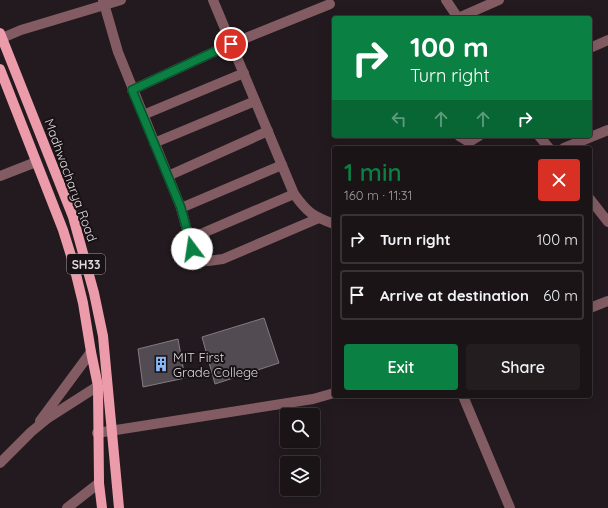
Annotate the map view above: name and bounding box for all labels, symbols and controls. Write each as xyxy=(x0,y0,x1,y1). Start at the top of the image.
pin xyxy=(214,27,248,61)
text: 100 m xyxy=(410,29,489,64)
icon: right xyxy=(344,32,396,84)
icon: arrive xyxy=(220,33,242,55)
text: Turn right xyxy=(410,64,490,87)
icon: left xyxy=(388,108,410,130)
icon: ahead xyxy=(430,108,452,130)
icon: ahead xyxy=(472,108,494,130)
icon: right xyxy=(514,108,536,130)
street label: Madhwacharya Road xyxy=(41,116,101,244)
text: 1 min xyxy=(344,157,402,187)
button: close xyxy=(538,159,580,201)
text: 160 m · 11:31 xyxy=(344,187,412,203)
position arrow xyxy=(171,228,213,270)
icon: right xyxy=(346,228,368,250)
text: Turn right xyxy=(380,230,451,249)
text: 100 m xyxy=(537,230,578,249)
road number: SH33 xyxy=(67,254,105,274)
icon: arrive xyxy=(346,284,368,306)
text: Arrive at destination xyxy=(380,286,529,305)
text: 60 m xyxy=(543,286,578,305)
button: Exit xyxy=(344,344,458,390)
button: Share xyxy=(466,344,580,390)
place label: MIT First Grade College xyxy=(173,349,258,380)
building icon: MIT First Grade College xyxy=(152,355,170,373)
map controls xyxy=(280,408,320,496)
button: search xyxy=(280,408,320,448)
button: layers xyxy=(280,456,320,496)

